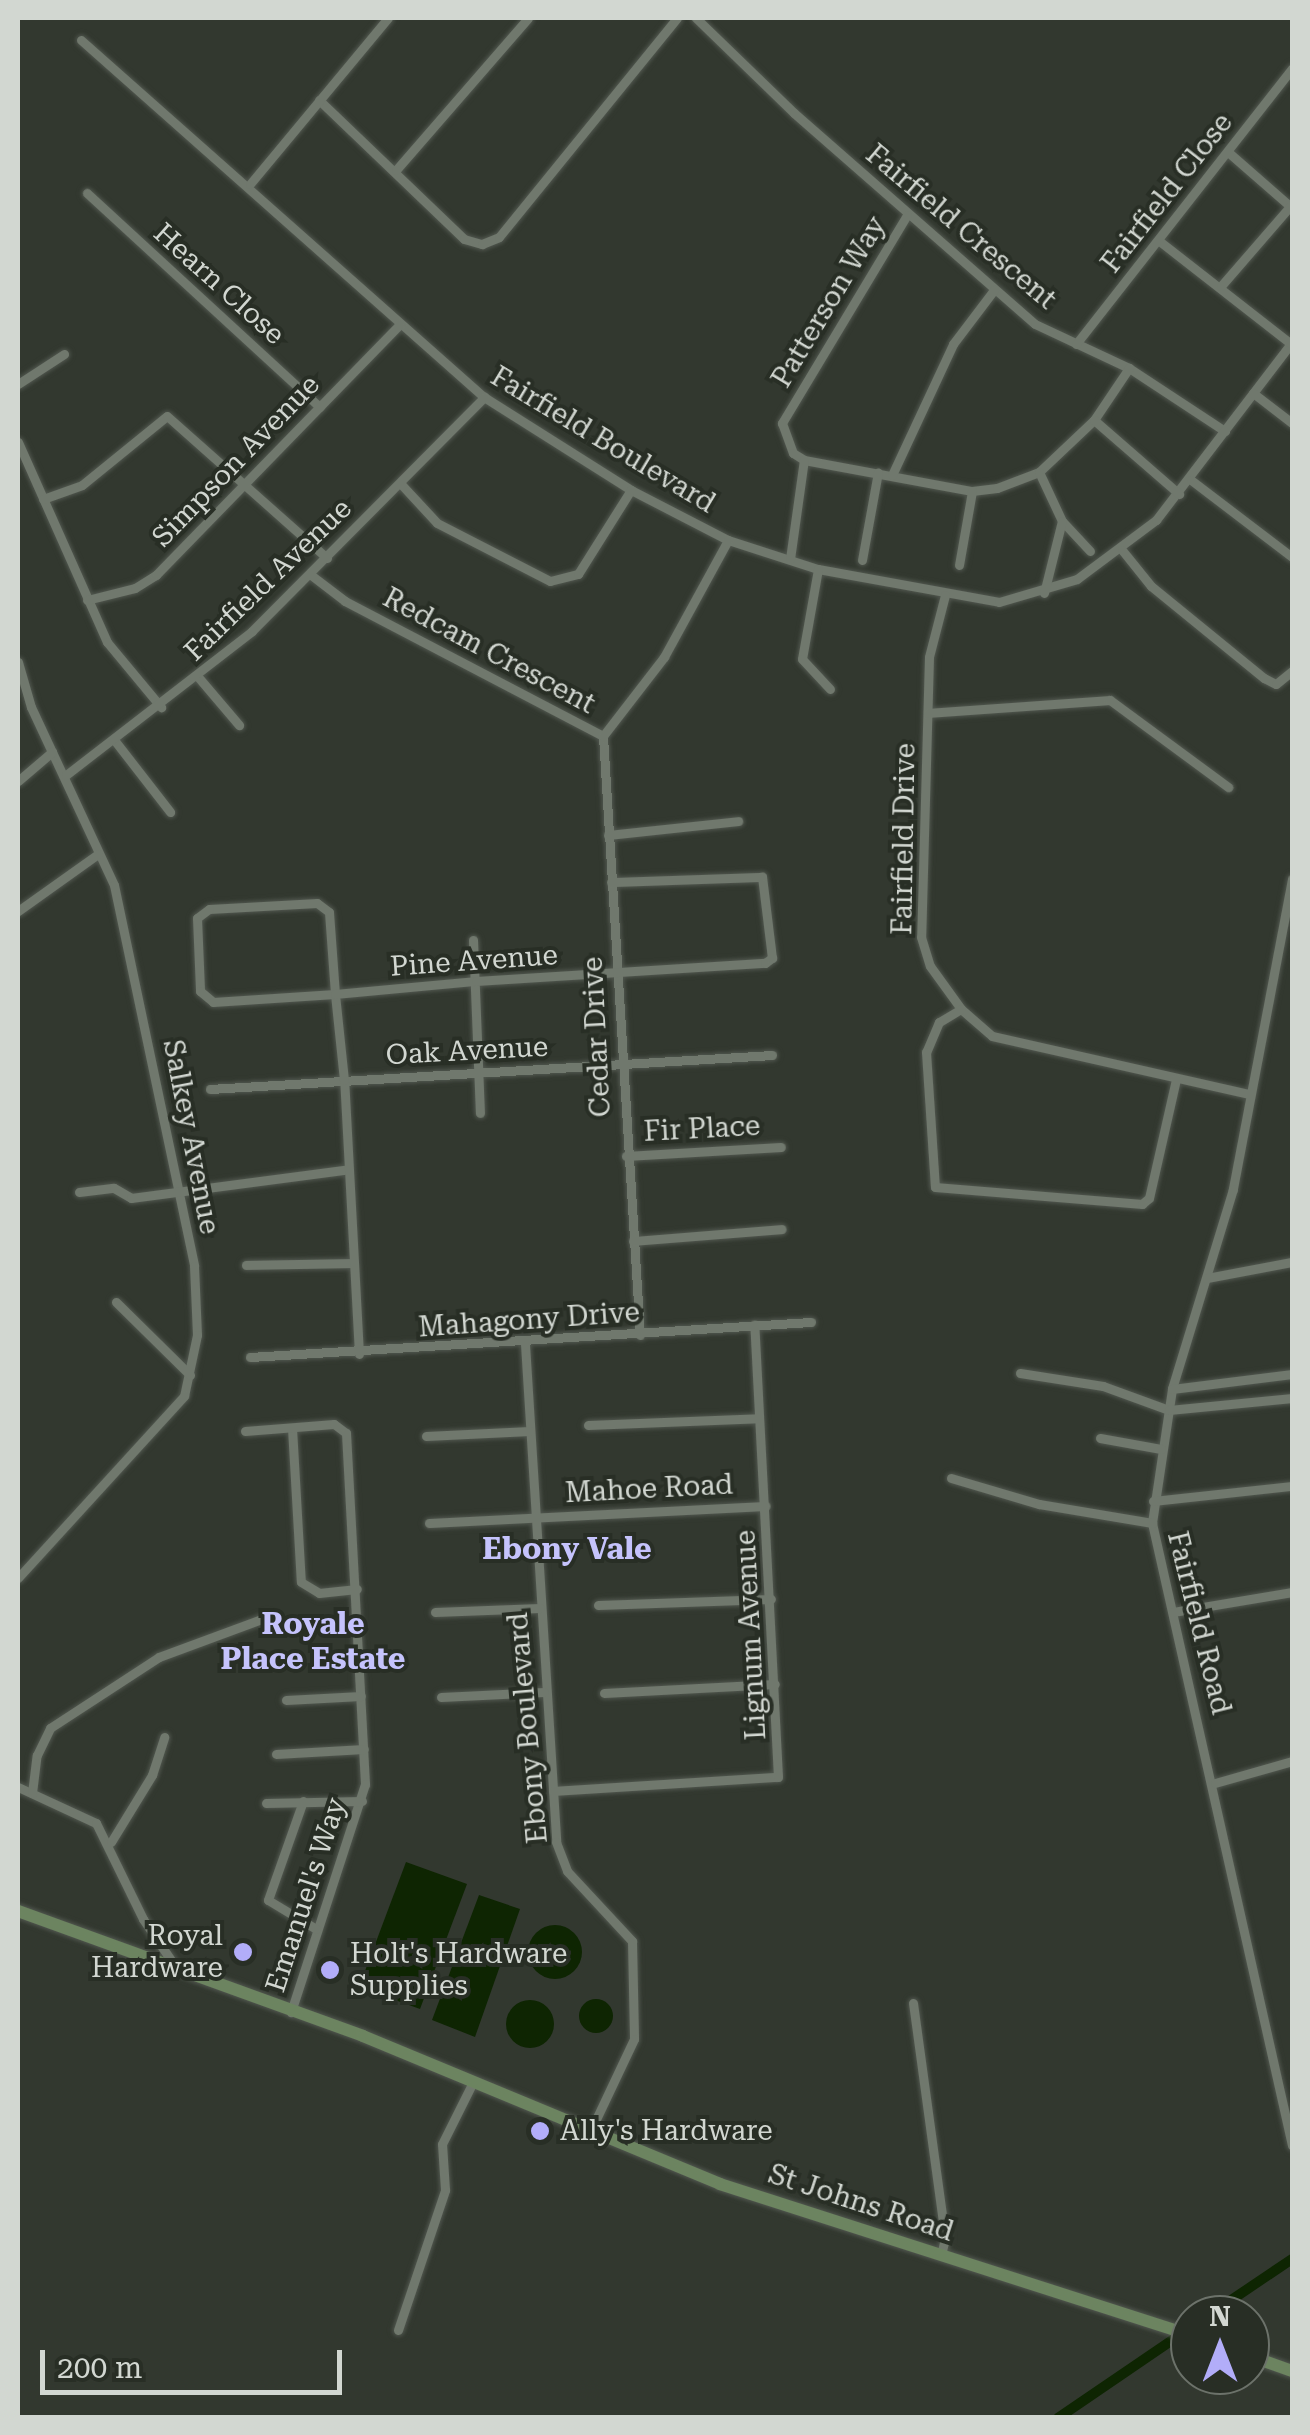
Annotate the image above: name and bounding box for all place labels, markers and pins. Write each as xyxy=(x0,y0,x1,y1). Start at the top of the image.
place label: Royal Hardware xyxy=(91,1919,223,1985)
place label: Holt's Hardware Supplies xyxy=(350,1937,567,2003)
marker: Royal Hardware xyxy=(232,1941,254,1963)
marker: Holt's Hardware Supplies xyxy=(319,1959,341,1981)
place label: Ally's Hardware xyxy=(560,2114,773,2148)
marker: Ally's Hardware xyxy=(529,2120,551,2142)

